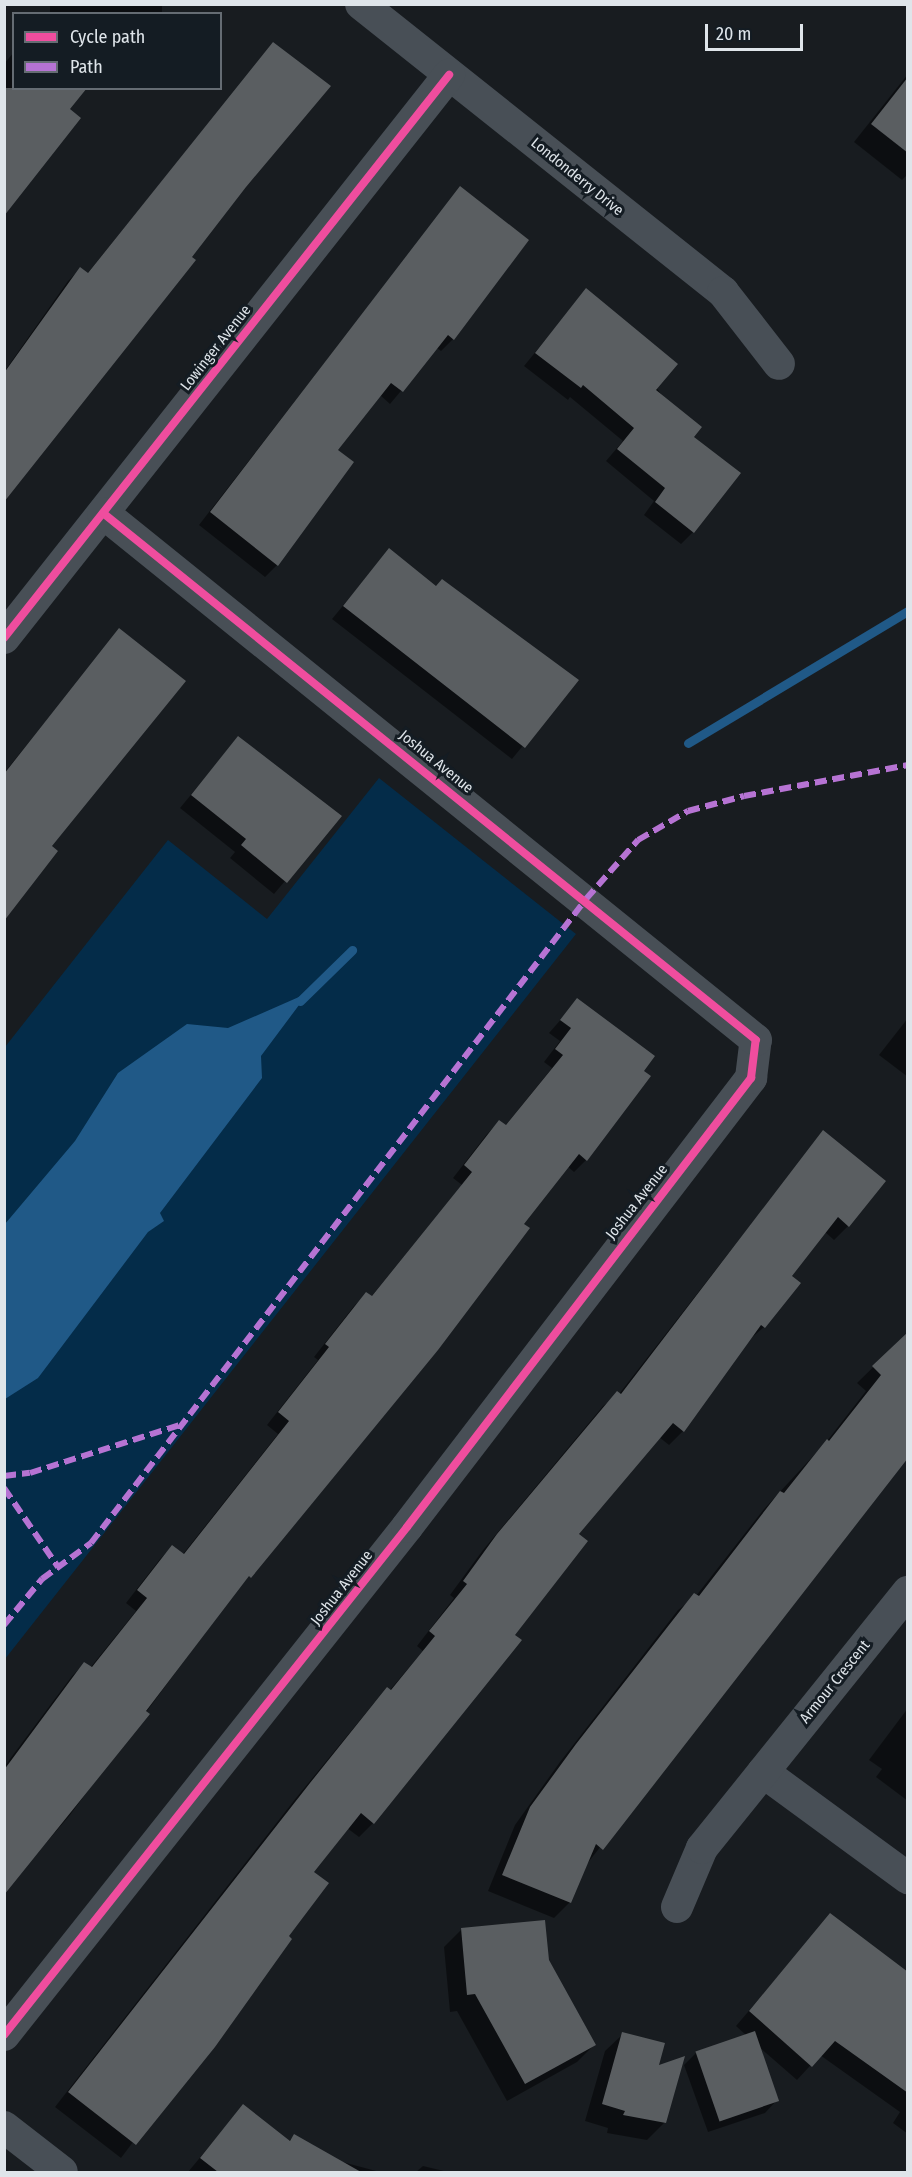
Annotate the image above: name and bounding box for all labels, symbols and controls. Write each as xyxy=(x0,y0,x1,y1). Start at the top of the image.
legend xyxy=(12,12,222,90)
scale bar xyxy=(708,12,806,50)
text: 20 m xyxy=(716,23,751,45)
text: Cycle path xyxy=(70,26,145,48)
text: Path xyxy=(70,56,103,78)
street label: Londonderry Drive xyxy=(527,134,627,220)
street label: Lowinger Avenue xyxy=(177,302,255,394)
street label: Joshua Avenue xyxy=(395,727,477,797)
street label: Joshua Avenue xyxy=(602,1161,672,1243)
street label: Joshua Avenue xyxy=(307,1547,377,1629)
street label: Armour Crescent xyxy=(796,1637,874,1727)

